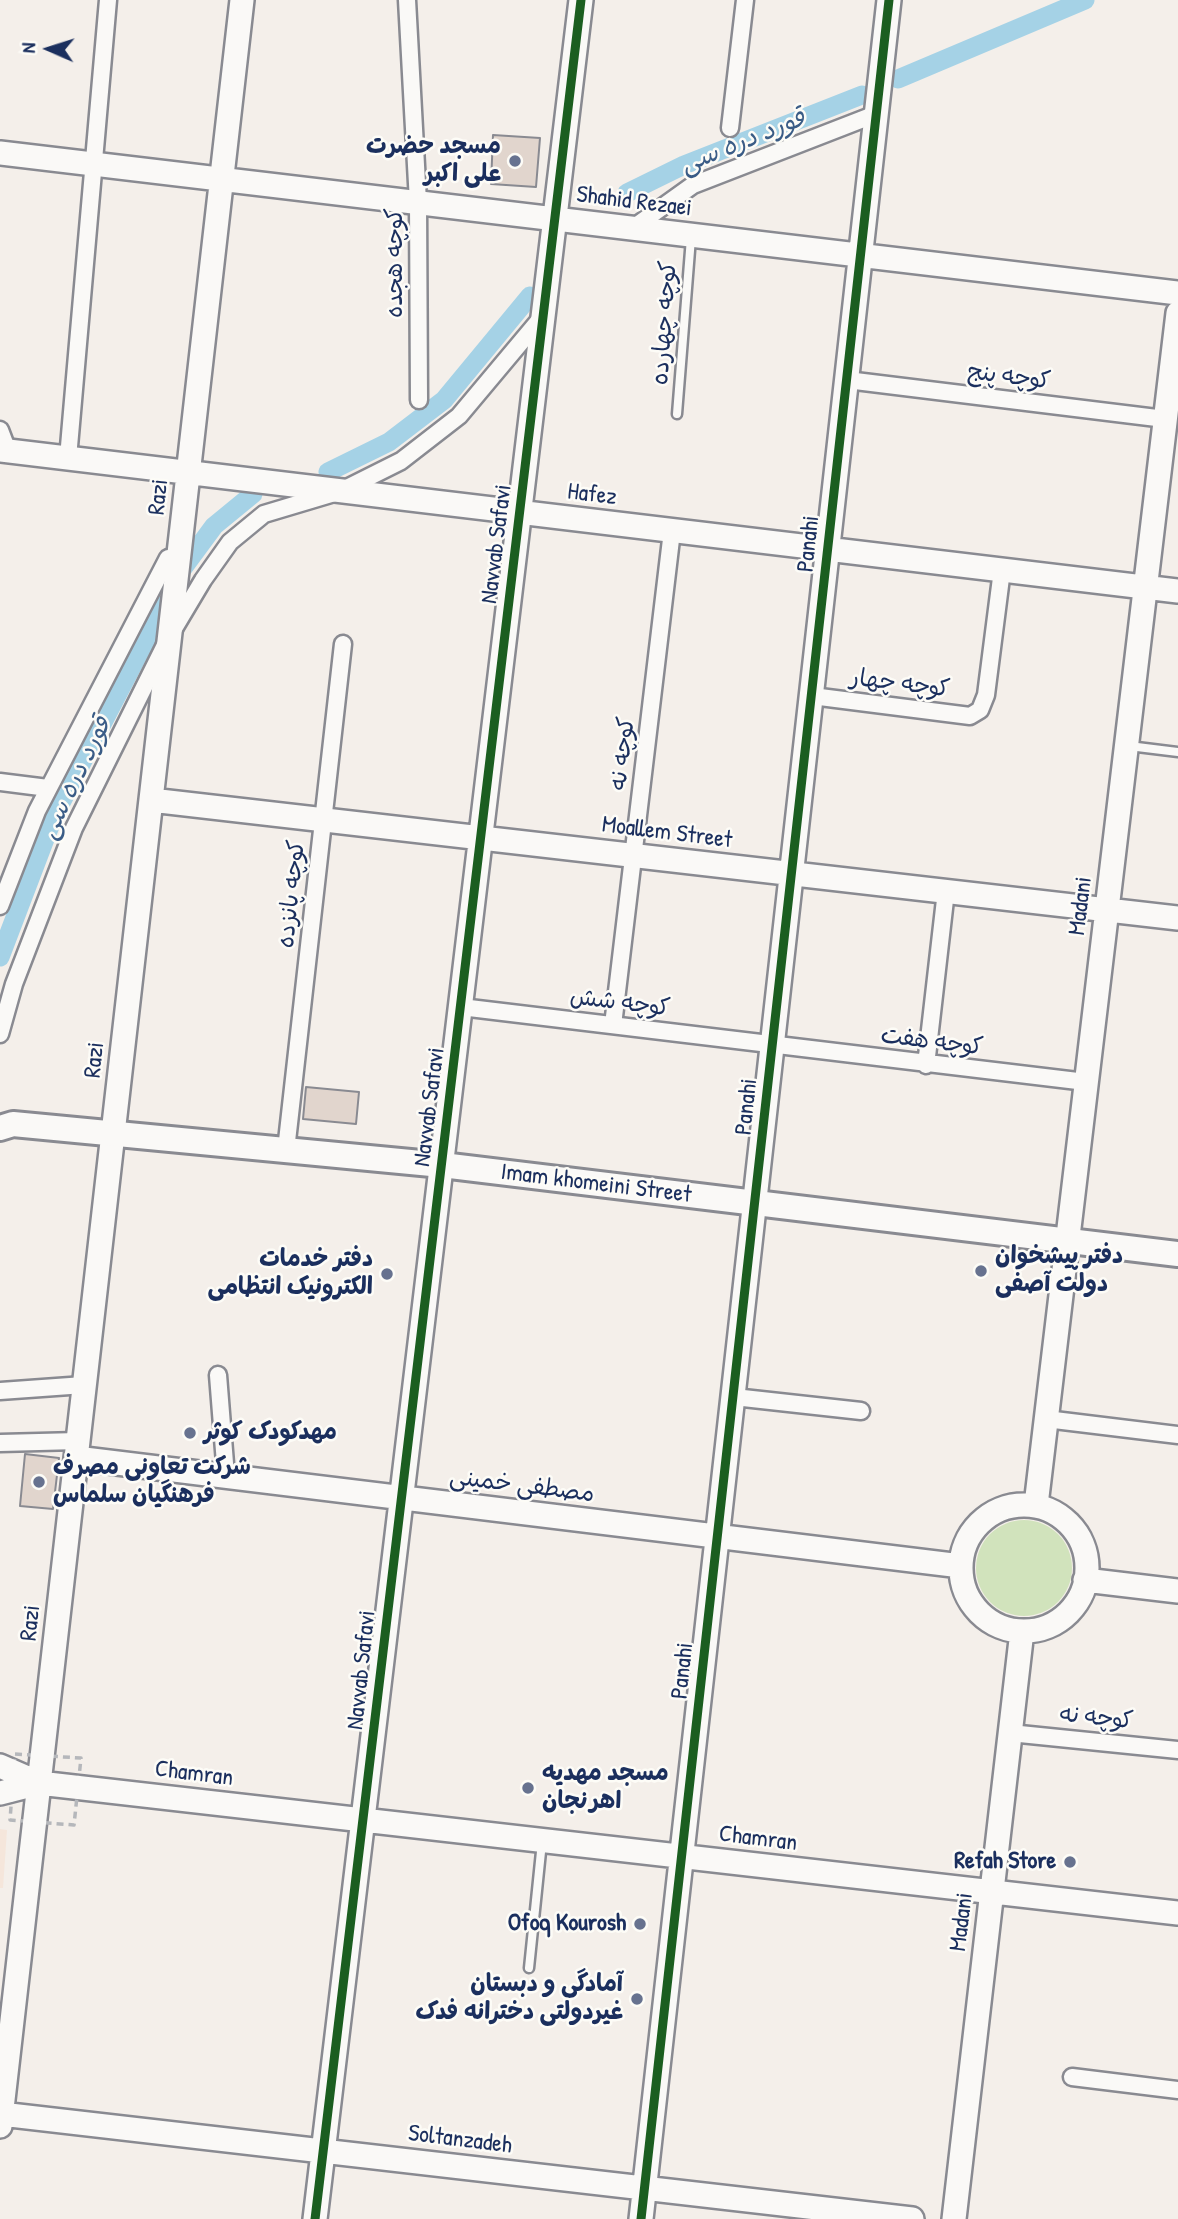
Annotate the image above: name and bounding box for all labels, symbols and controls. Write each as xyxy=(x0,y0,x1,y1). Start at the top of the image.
north arrow xyxy=(14,14,84,84)
text: N xyxy=(15,42,41,54)
water label: قورد دره سی xyxy=(676,103,810,181)
place label: مسجد حضرت علی اکبر xyxy=(366,133,501,189)
marker: مسجد حضرت علی اکبر xyxy=(507,153,523,169)
street label: Shahid Rezaei xyxy=(575,181,693,223)
street label: کوچه هجده xyxy=(382,208,410,318)
street label: کوچه چهارده xyxy=(646,260,684,386)
street label: کوچه پنج xyxy=(966,358,1052,396)
street label: Razi xyxy=(143,478,175,516)
street label: Hafez xyxy=(566,478,618,512)
street label: Navvab Safavi xyxy=(475,483,519,605)
street label: Panahi xyxy=(792,514,826,574)
street label: کوچه چهار xyxy=(848,664,952,704)
water label: قورد دره سی xyxy=(33,712,119,844)
street label: کوچه نه xyxy=(604,715,642,793)
street label: Moallem Street xyxy=(600,811,734,855)
street label: کوچه پانزده xyxy=(272,838,312,950)
street label: Madani xyxy=(1063,875,1099,937)
street label: کوچه شش xyxy=(568,983,672,1023)
street label: کوچه هفت xyxy=(879,1021,985,1063)
street label: Razi xyxy=(79,1041,111,1079)
street label: Navvab Safavi xyxy=(408,1046,452,1168)
street label: Panahi xyxy=(730,1077,764,1137)
street label: Imam khomeini Street xyxy=(499,1158,693,1210)
place label: دفتر پیشخوان دولت آصفی xyxy=(995,1243,1123,1299)
place label: دفتر خدمات الکترونیک انتظامی xyxy=(208,1246,373,1302)
marker: دفتر پیشخوان دولت آصفی xyxy=(973,1263,989,1279)
marker: دفتر خدمات الکترونیک انتظامی xyxy=(379,1266,395,1282)
place label: مهدکودک کوثر xyxy=(204,1419,337,1447)
marker: مهدکودک کوثر xyxy=(182,1425,198,1441)
place label: شرکت تعاونی مصرف فرهنگیان سلماس xyxy=(53,1454,251,1510)
street label: مصطفی خمینی xyxy=(448,1463,596,1509)
marker: شرکت تعاونی مصرف فرهنگیان سلماس xyxy=(31,1474,47,1490)
street label: Razi xyxy=(15,1604,47,1642)
street label: Navvab Safavi xyxy=(341,1609,383,1731)
street label: Panahi xyxy=(666,1641,700,1701)
street label: کوچه نه xyxy=(1057,1700,1135,1736)
street label: Chamran xyxy=(153,1755,235,1793)
place label: مسجد مهدیه اهرنجان xyxy=(542,1760,669,1816)
marker: مسجد مهدیه اهرنجان xyxy=(520,1780,536,1796)
street label: Chamran xyxy=(717,1820,799,1858)
place label: Refah Store xyxy=(954,1848,1056,1876)
marker: Refah Store xyxy=(1062,1854,1078,1870)
street label: Madani xyxy=(944,1891,980,1953)
place label: Ofoq Kourosh xyxy=(508,1910,626,1938)
marker: Ofoq Kourosh xyxy=(632,1916,648,1932)
place label: آمادگی و دبستان غیردولتی دخترانه فدک xyxy=(415,1971,623,2027)
marker: آمادگی و دبستان غیردولتی دخترانه فدک xyxy=(629,1991,645,2007)
street label: Soltanzadeh xyxy=(407,2119,513,2161)

